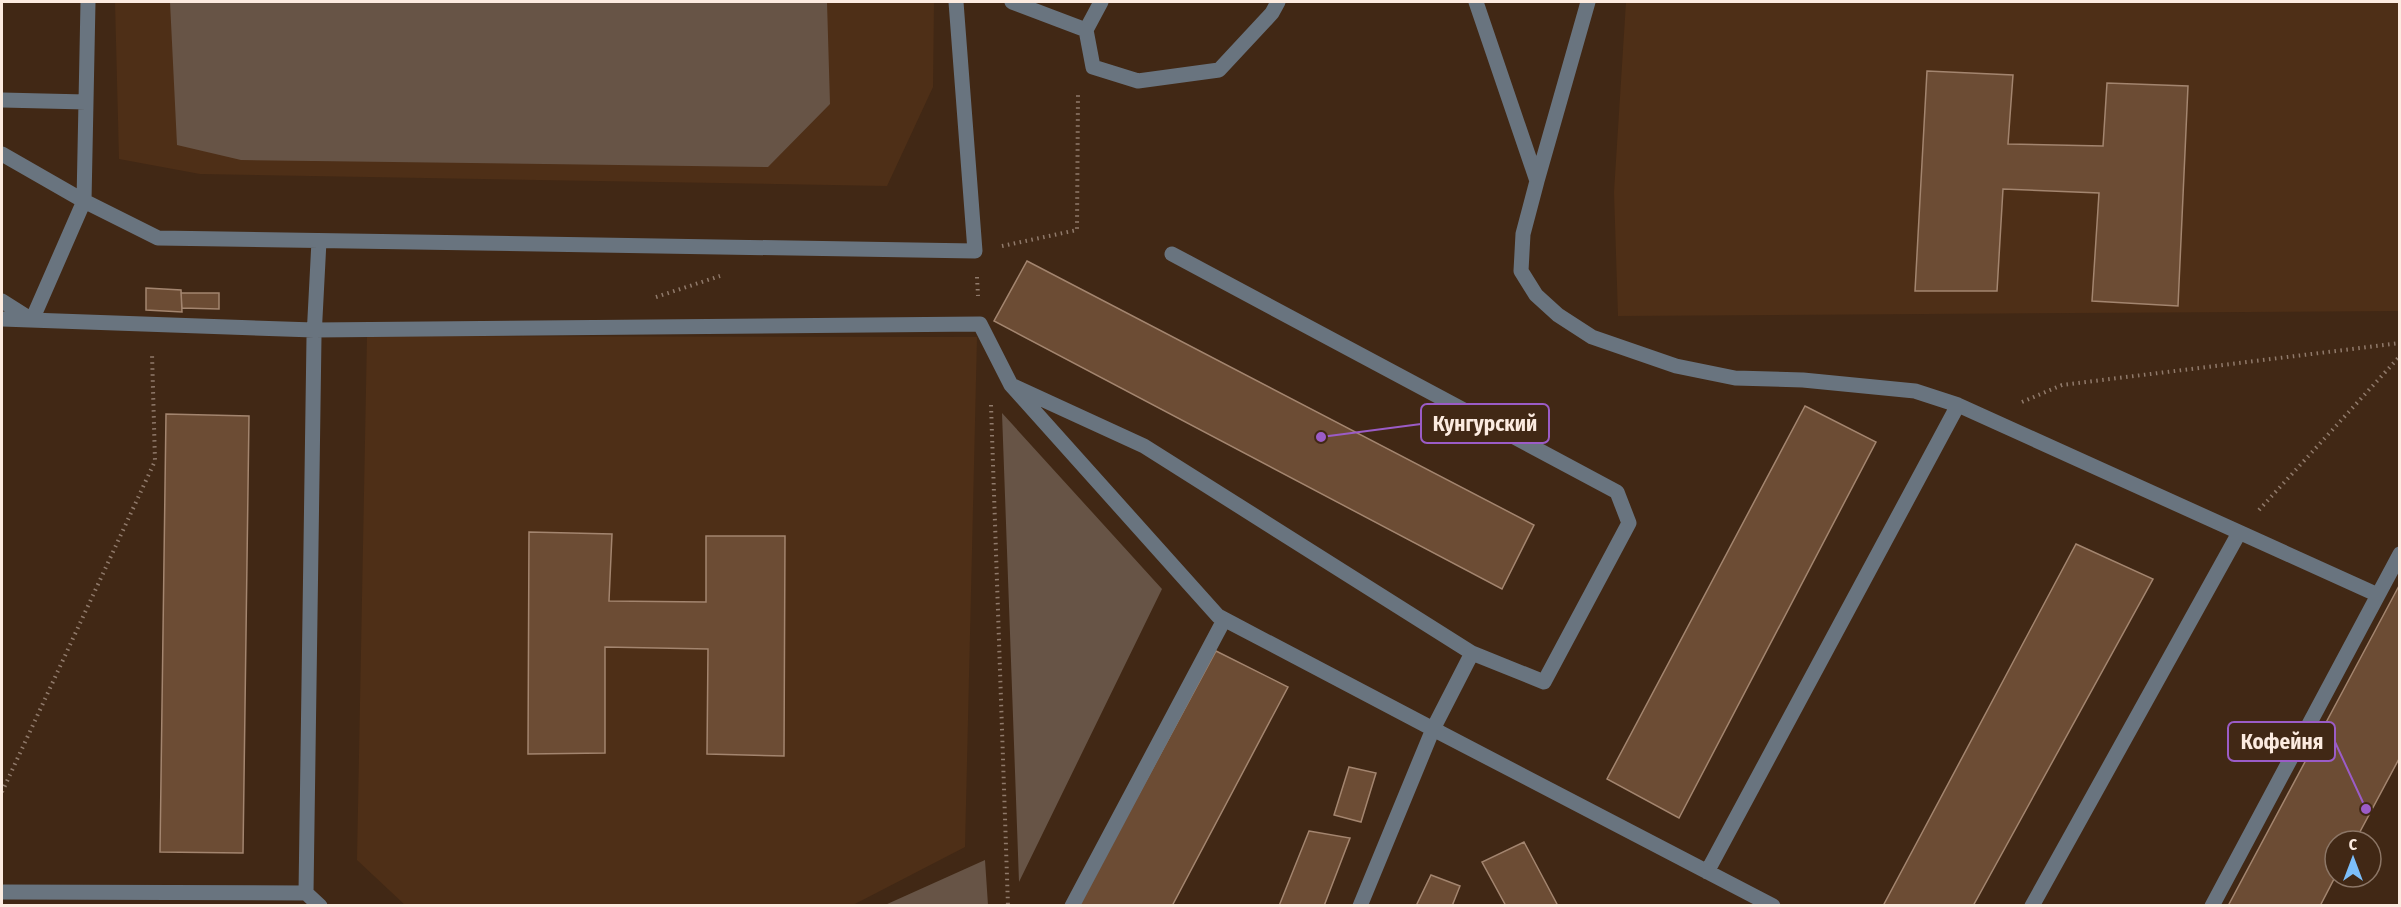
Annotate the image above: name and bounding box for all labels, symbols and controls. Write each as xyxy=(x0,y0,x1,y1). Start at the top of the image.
callout: Кунгурский xyxy=(1421,404,1549,443)
text: Кунгурский xyxy=(1433,411,1537,437)
callout: Кофейня xyxy=(2228,722,2335,761)
text: Кофейня xyxy=(2241,729,2323,755)
north arrow xyxy=(2323,829,2383,889)
text: С xyxy=(2349,835,2358,854)

